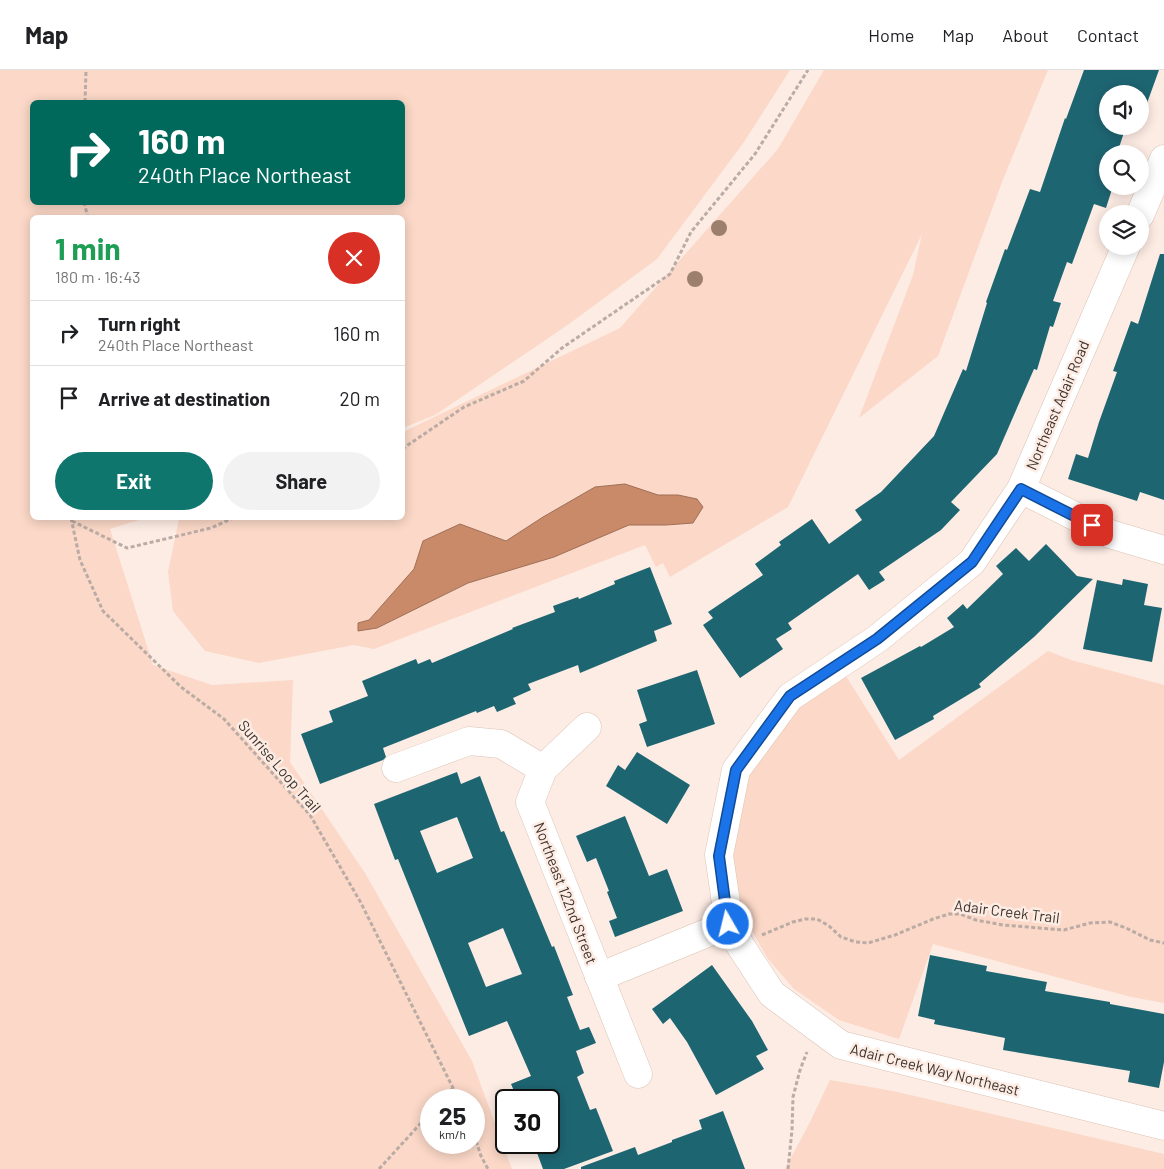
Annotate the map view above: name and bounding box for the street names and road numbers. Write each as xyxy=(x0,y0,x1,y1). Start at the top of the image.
street label: Northeast Adair Road xyxy=(1022,338,1092,472)
street label: Sunrise Loop Trail xyxy=(235,716,325,816)
street label: Northeast 122nd Street xyxy=(531,820,601,966)
street label: Adair Creek Trail xyxy=(953,896,1061,926)
street label: Adair Creek Way Northeast xyxy=(849,1039,1021,1099)

